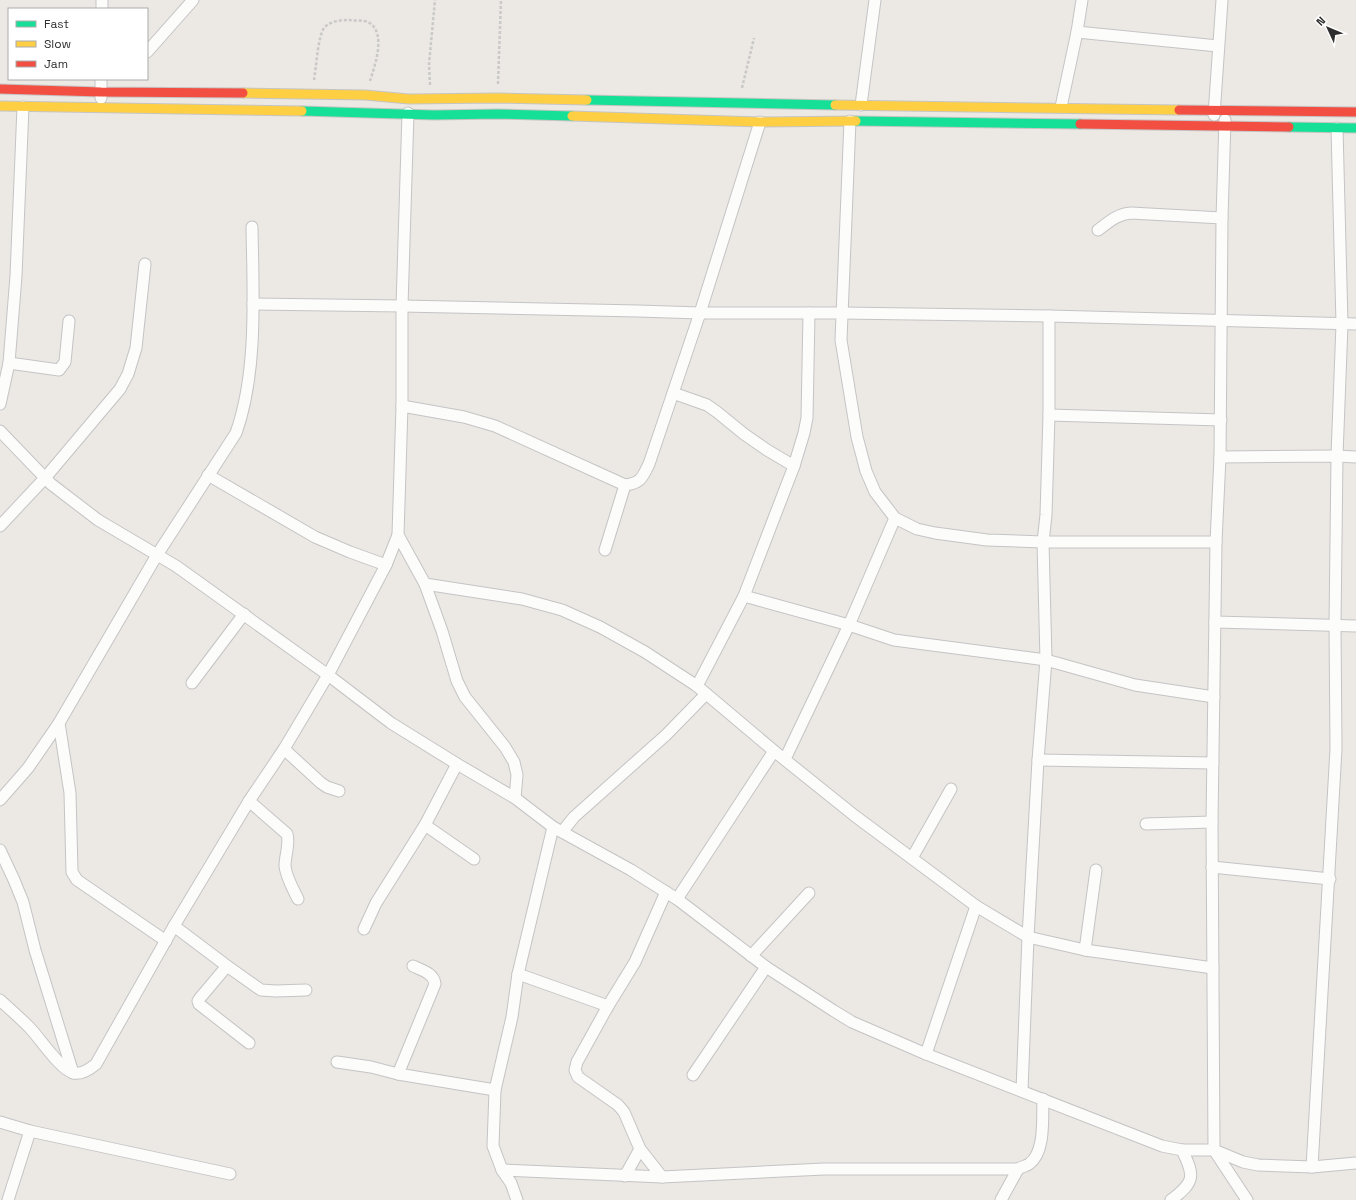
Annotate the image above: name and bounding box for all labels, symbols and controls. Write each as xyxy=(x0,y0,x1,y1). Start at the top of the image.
legend xyxy=(8,8,148,80)
north arrow xyxy=(1308,8,1348,48)
text: N xyxy=(1313,14,1328,29)
text: Fast xyxy=(44,16,69,32)
text: Slow xyxy=(44,36,71,52)
text: Jam xyxy=(44,56,68,72)

